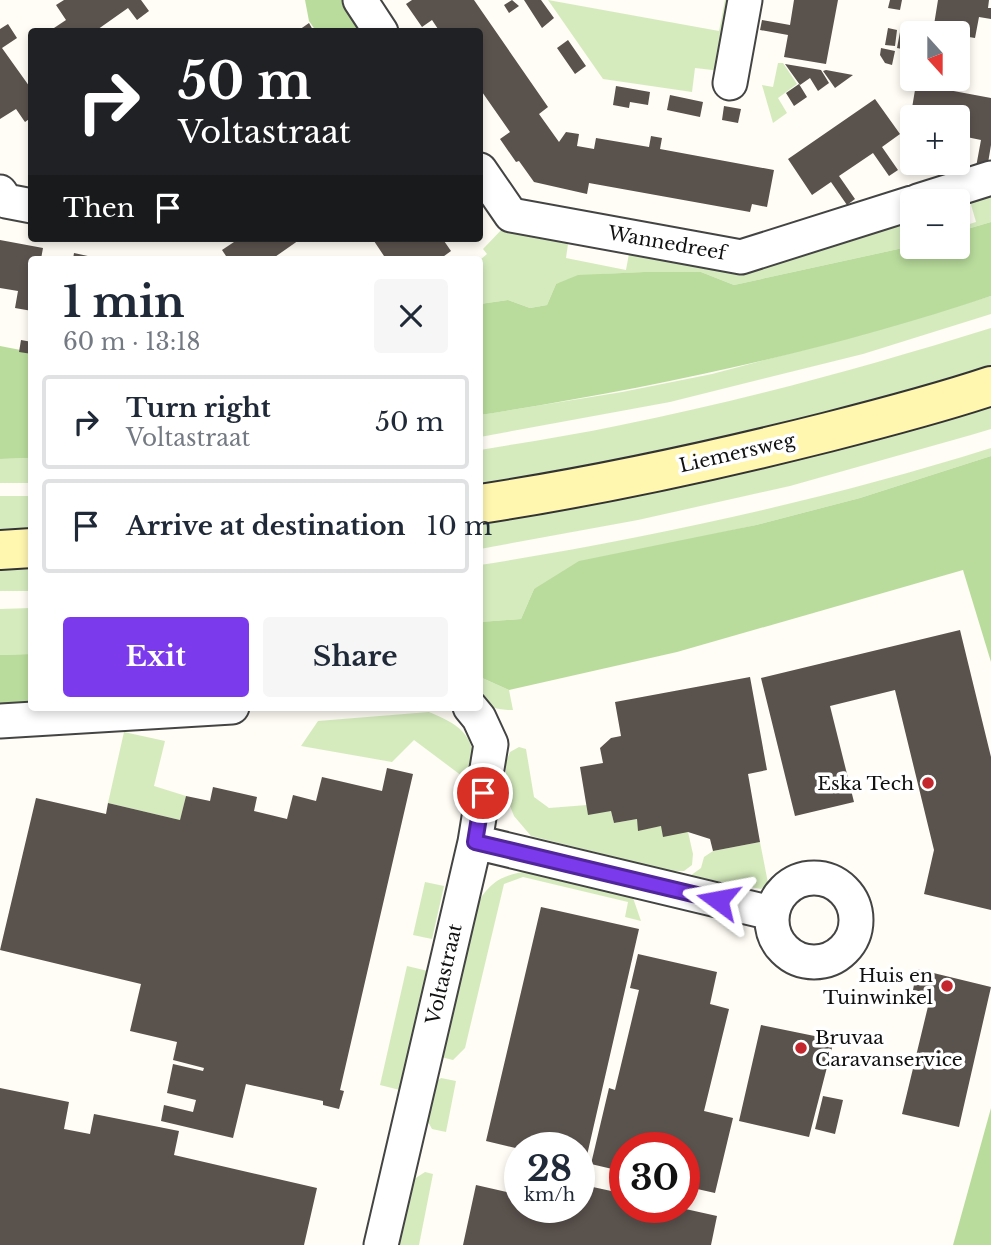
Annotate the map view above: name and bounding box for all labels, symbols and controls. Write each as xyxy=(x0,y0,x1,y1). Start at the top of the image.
north arrow xyxy=(900,21,970,91)
map controls xyxy=(900,21,970,259)
text: 50 m xyxy=(178,51,311,112)
icon: right xyxy=(63,56,154,147)
button: + xyxy=(900,105,970,175)
text: Voltastraat xyxy=(178,112,351,152)
icon: arrive xyxy=(149,189,187,227)
button: − xyxy=(900,189,970,259)
text: Then xyxy=(63,192,135,224)
street label: Wannedreef xyxy=(605,221,730,265)
text: 1 min xyxy=(63,276,185,328)
button: close xyxy=(374,279,448,353)
text: 60 m · 13:18 xyxy=(63,328,200,356)
text: Turn right xyxy=(126,392,271,424)
icon: right xyxy=(67,403,105,441)
text: 50 m xyxy=(375,406,444,438)
text: Voltastraat xyxy=(126,424,250,452)
street label: Liemersweg xyxy=(677,428,798,477)
icon: arrive xyxy=(67,507,105,545)
text: Arrive at destination xyxy=(126,510,406,542)
text: 10 m xyxy=(427,510,492,542)
button: Exit xyxy=(63,617,249,697)
button: Share xyxy=(263,617,448,697)
pin xyxy=(453,763,513,823)
place label: Eska Tech xyxy=(817,772,914,795)
icon: arrive xyxy=(464,774,502,812)
marker: Eska Tech xyxy=(920,775,936,791)
position arrow xyxy=(681,863,755,937)
street label: Voltastraat xyxy=(421,921,467,1028)
place label: Huis en Tuinwinkel xyxy=(823,964,933,1009)
marker: Huis en Tuinwinkel xyxy=(939,978,955,994)
place label: Bruvaa Caravanservice xyxy=(815,1026,963,1071)
marker: Bruvaa Caravanservice xyxy=(793,1040,809,1056)
speed limit sign: 30 xyxy=(609,1132,700,1223)
text: 28 xyxy=(527,1147,572,1190)
text: km/h xyxy=(524,1184,575,1206)

